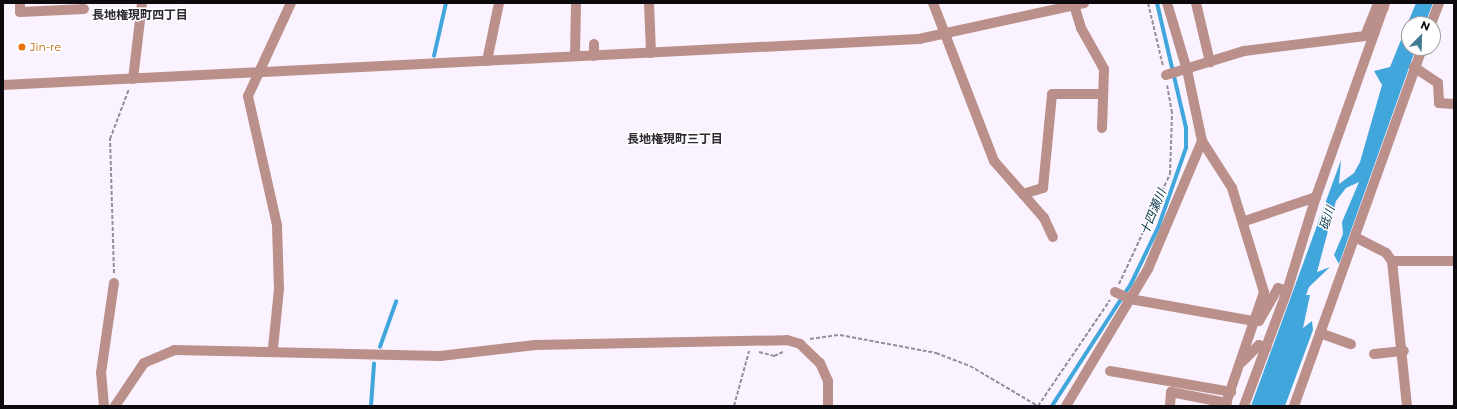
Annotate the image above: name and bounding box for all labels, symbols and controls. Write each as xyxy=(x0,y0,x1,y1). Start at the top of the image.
district label: 長地権現町四丁目 xyxy=(92,8,188,22)
north arrow xyxy=(1401,16,1441,56)
text: N xyxy=(1418,18,1432,34)
place label: Jin-re xyxy=(30,40,61,54)
marker: Jin-re xyxy=(17,42,27,52)
district label: 長地権現町三丁目 xyxy=(627,132,723,146)
water label: 十四瀬川 xyxy=(1137,187,1169,237)
water label: 砥川 xyxy=(1316,204,1338,232)

